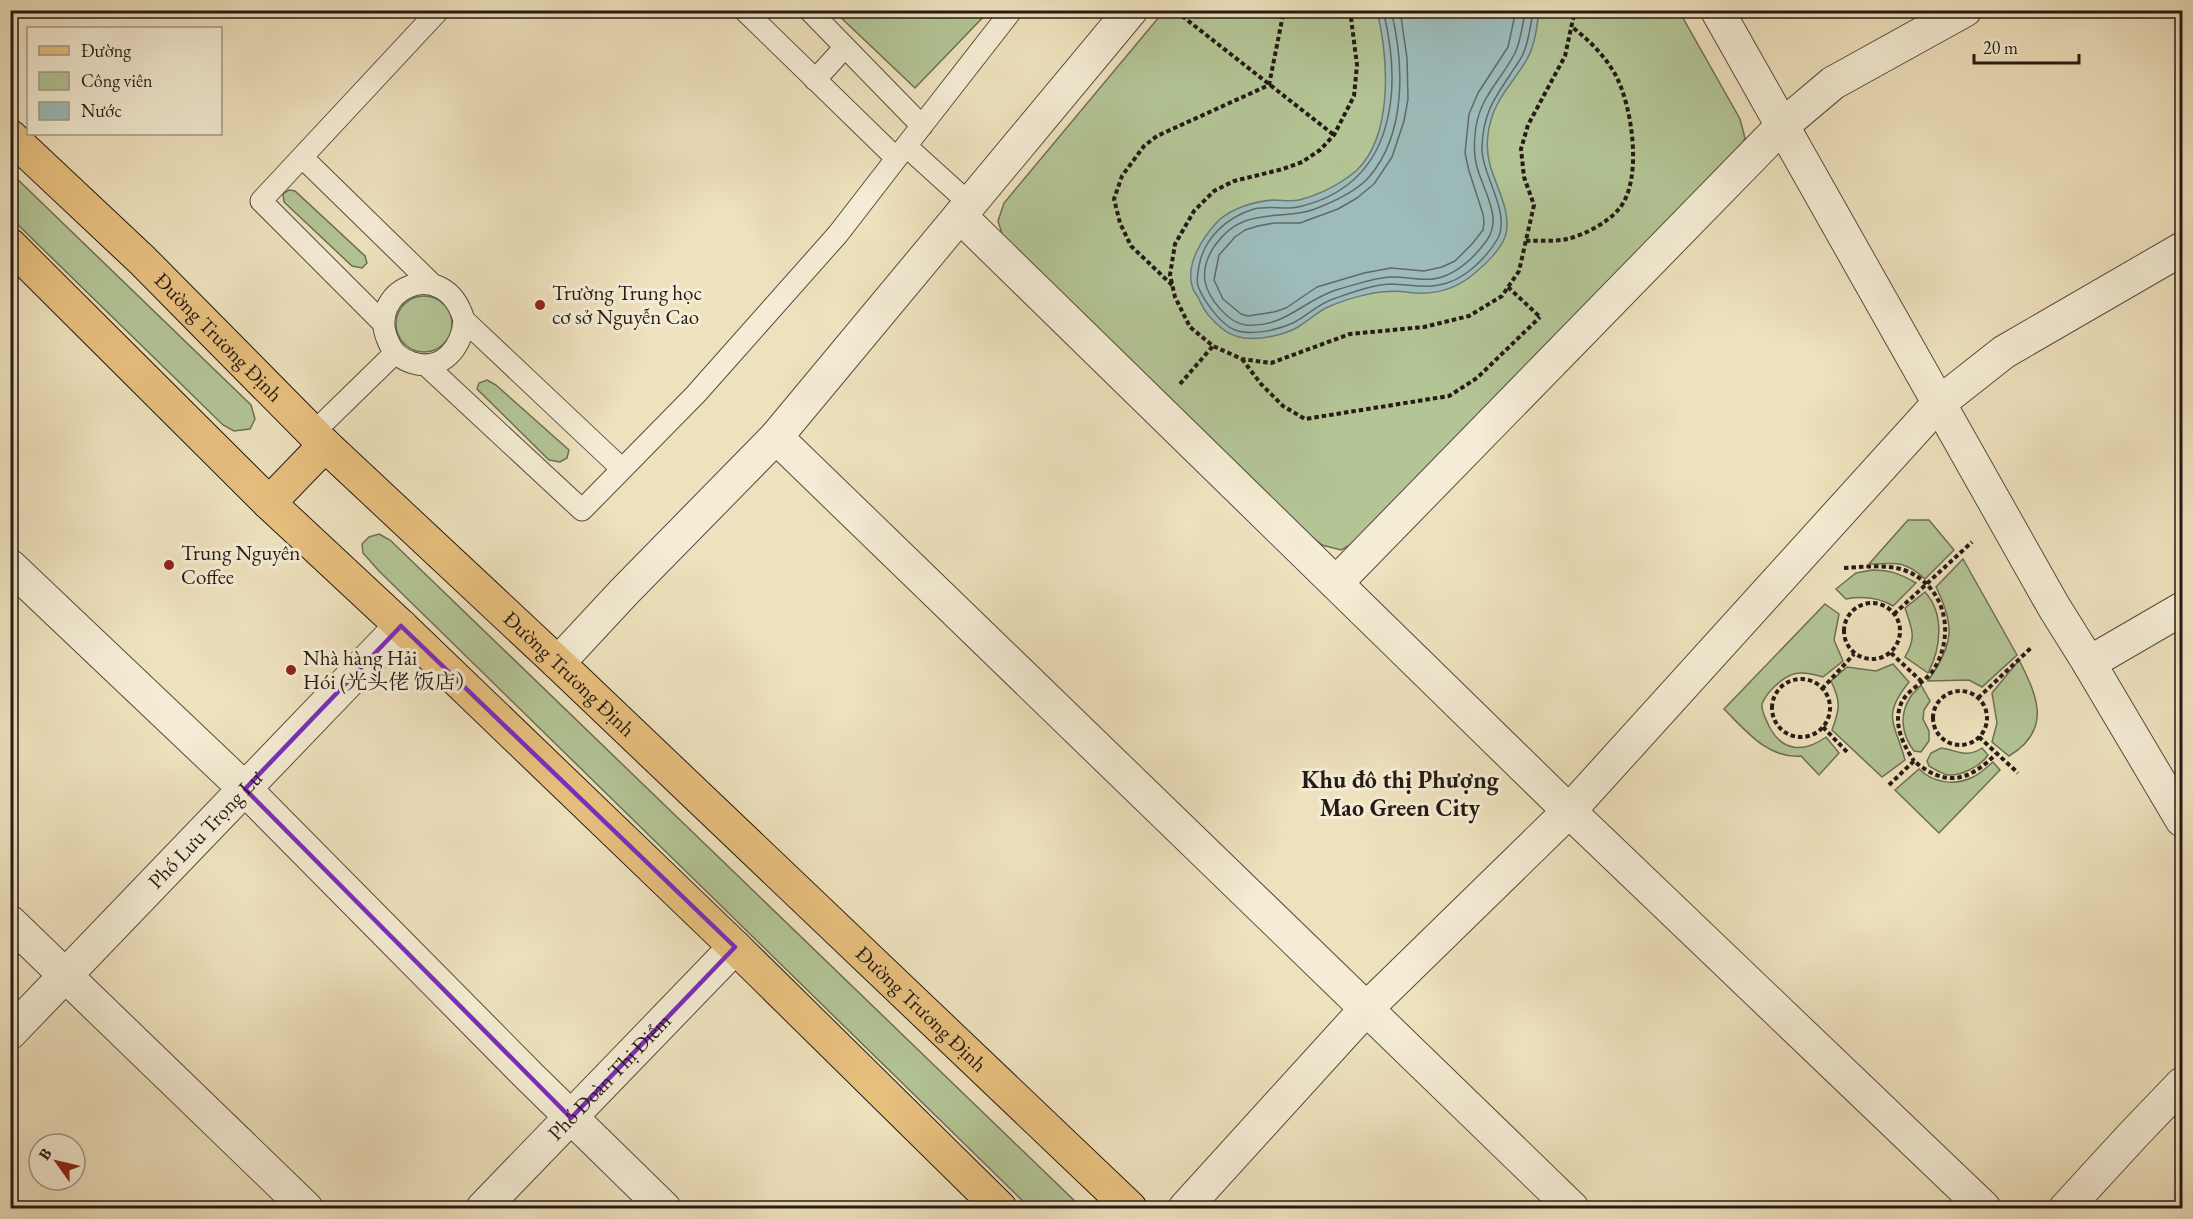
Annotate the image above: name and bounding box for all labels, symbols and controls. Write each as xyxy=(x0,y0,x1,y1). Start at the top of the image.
legend xyxy=(27,27,222,135)
scale bar xyxy=(1974,27,2079,65)
text: 20 m xyxy=(1983,36,2018,59)
text: Đường xyxy=(81,39,131,62)
text: Công viên xyxy=(81,69,153,92)
text: Nước xyxy=(81,99,122,122)
street label: Đường Trương Định xyxy=(149,267,289,408)
place label: Trường Trung học cơ sở Nguyễn Cao xyxy=(552,279,702,330)
marker: Trường Trung học cơ sở Nguyễn Cao xyxy=(533,298,547,312)
place label: Trung Nguyên Coffee xyxy=(181,539,300,590)
marker: Trung Nguyên Coffee xyxy=(162,558,176,572)
street label: Đường Trương Định xyxy=(498,605,641,742)
place label: Nhà hàng Hải Hói (光头佬 饭店） xyxy=(303,644,477,695)
marker: Nhà hàng Hải Hói (光头佬 饭店） xyxy=(284,663,298,677)
street label: Phố Lưu Trọng Lư xyxy=(142,764,268,894)
district label: Khu đô thị Phượng Mao Green City xyxy=(1301,764,1500,824)
street label: Đường Trương Định xyxy=(850,940,993,1078)
street label: Phố Đoàn Thị Điểm xyxy=(542,1008,677,1146)
north arrow xyxy=(27,1132,87,1192)
text: B xyxy=(33,1144,56,1164)

